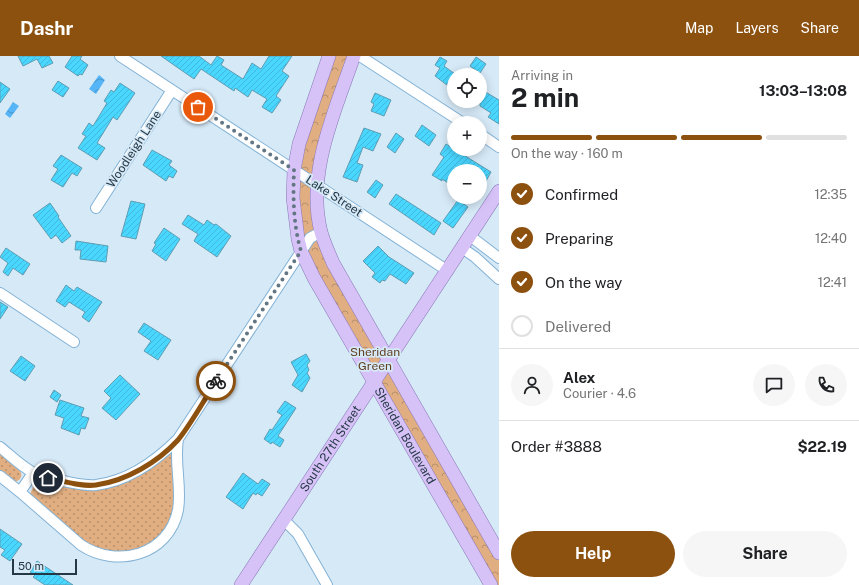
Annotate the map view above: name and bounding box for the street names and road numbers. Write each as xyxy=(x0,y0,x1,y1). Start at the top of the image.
street label: Woodleigh Lane xyxy=(104,108,164,190)
street label: Lake Street xyxy=(303,173,365,220)
street label: Sheridan Boulevard xyxy=(371,385,438,486)
street label: South 27th Street xyxy=(297,403,364,494)

